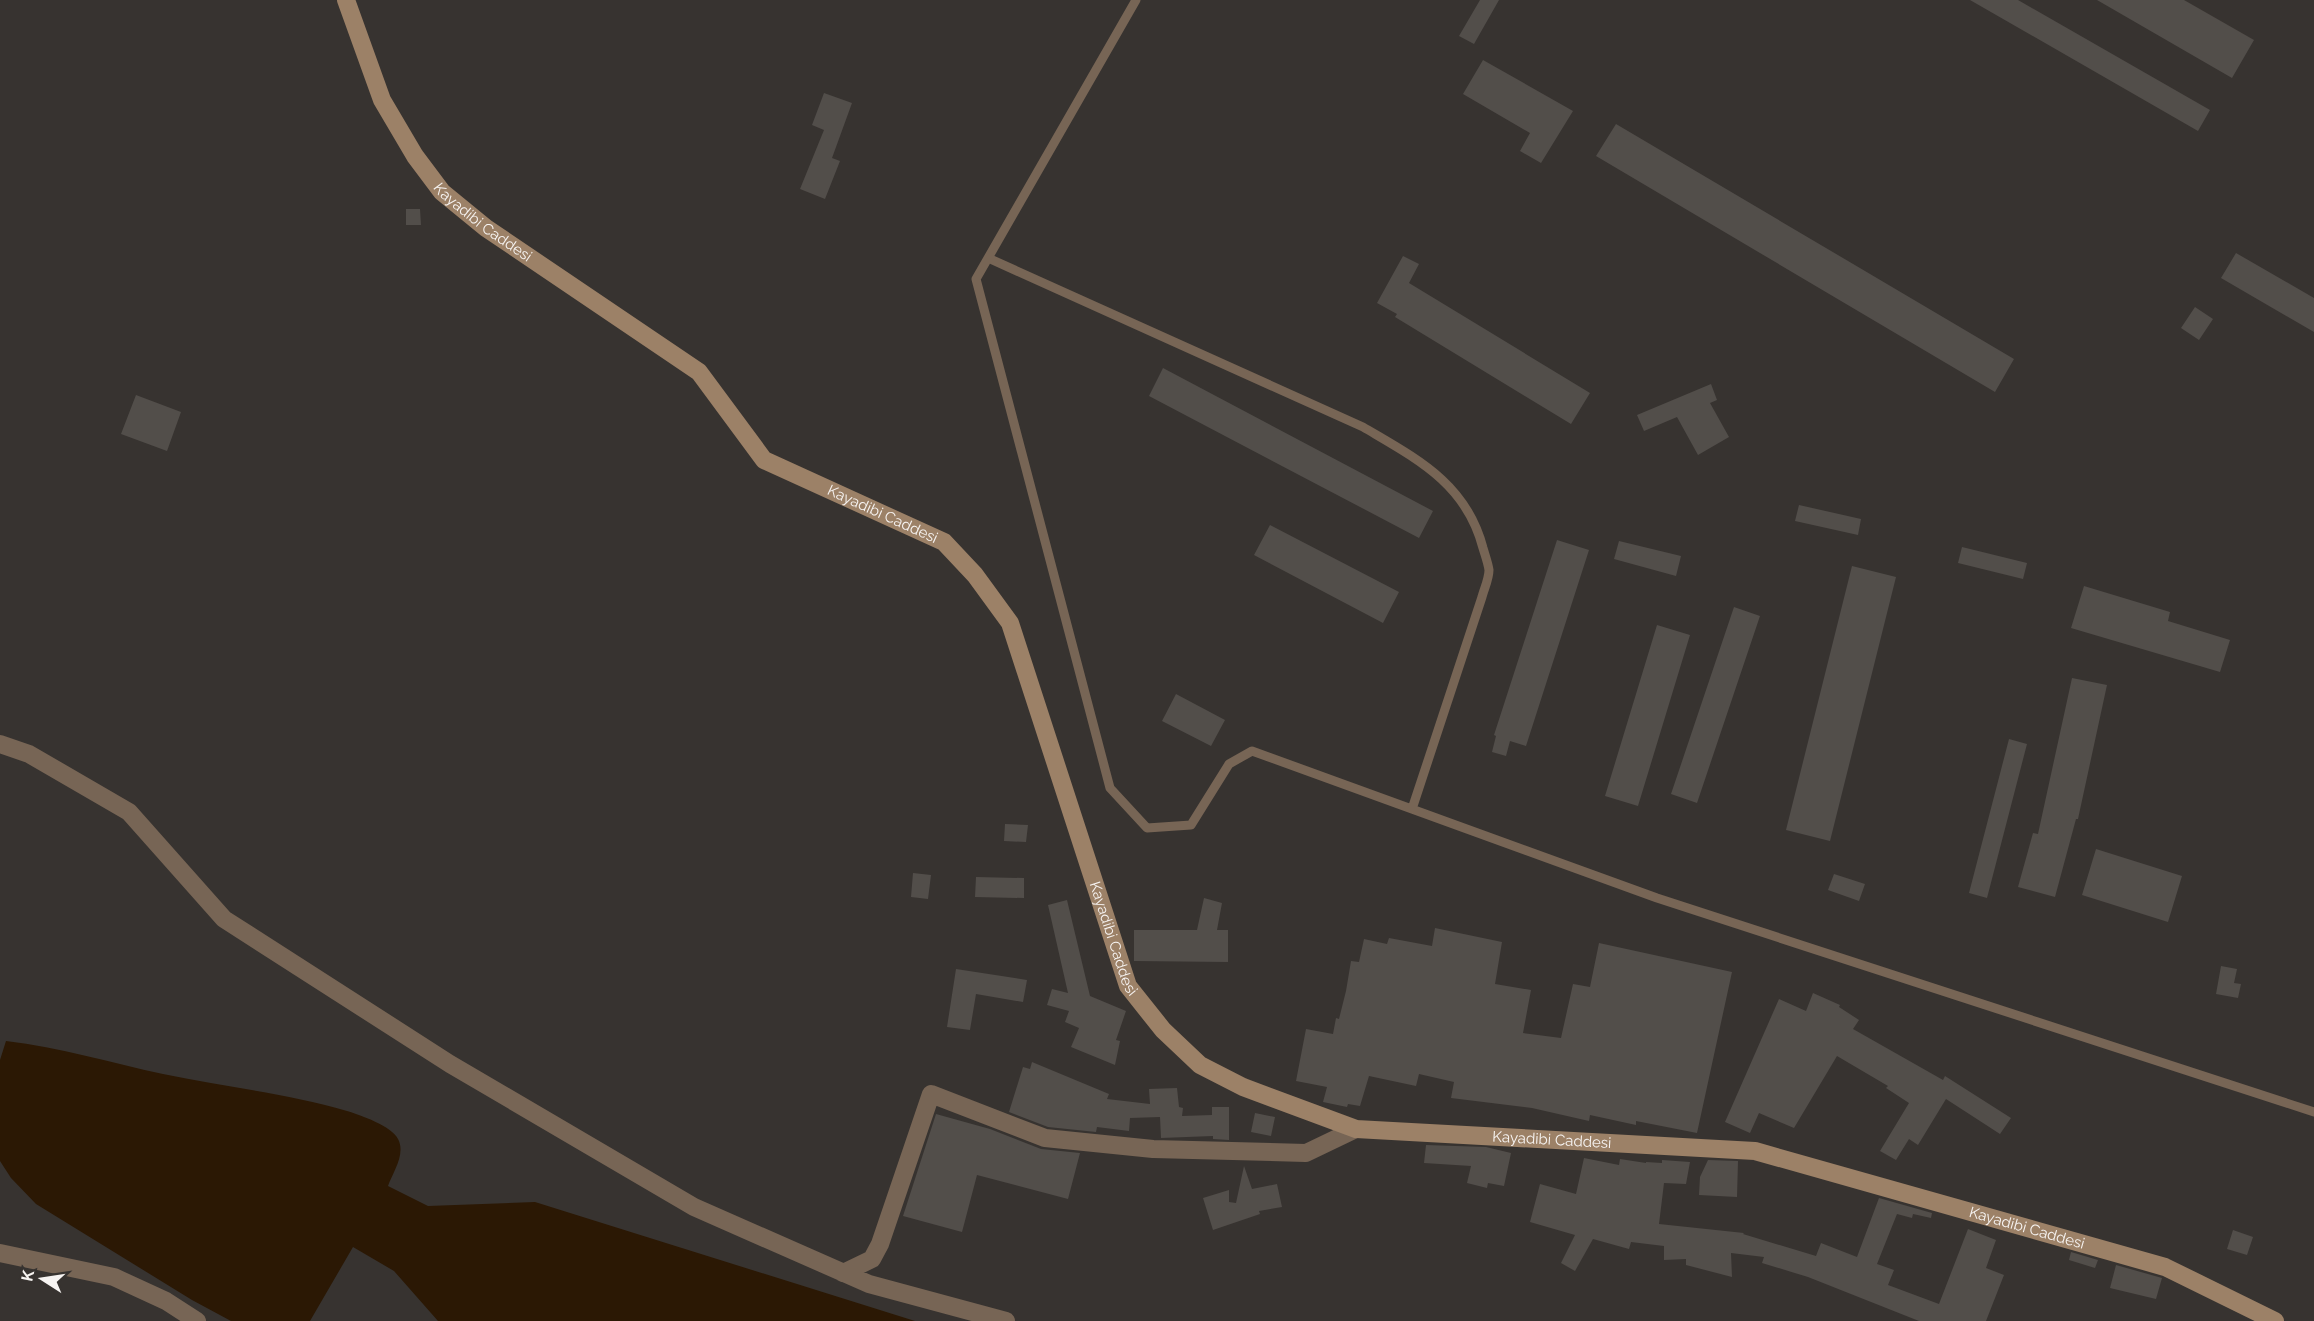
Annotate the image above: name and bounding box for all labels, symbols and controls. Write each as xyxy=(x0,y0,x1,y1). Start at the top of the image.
street label: Kayadibi Caddesi xyxy=(429,179,535,265)
street label: Kayadibi Caddesi xyxy=(825,481,941,547)
street label: Kayadibi Caddesi xyxy=(1086,879,1141,999)
street label: Kayadibi Caddesi xyxy=(1492,1128,1612,1152)
street label: Kayadibi Caddesi xyxy=(1967,1203,2087,1253)
north arrow xyxy=(12,1249,72,1309)
text: K xyxy=(17,1268,38,1283)

